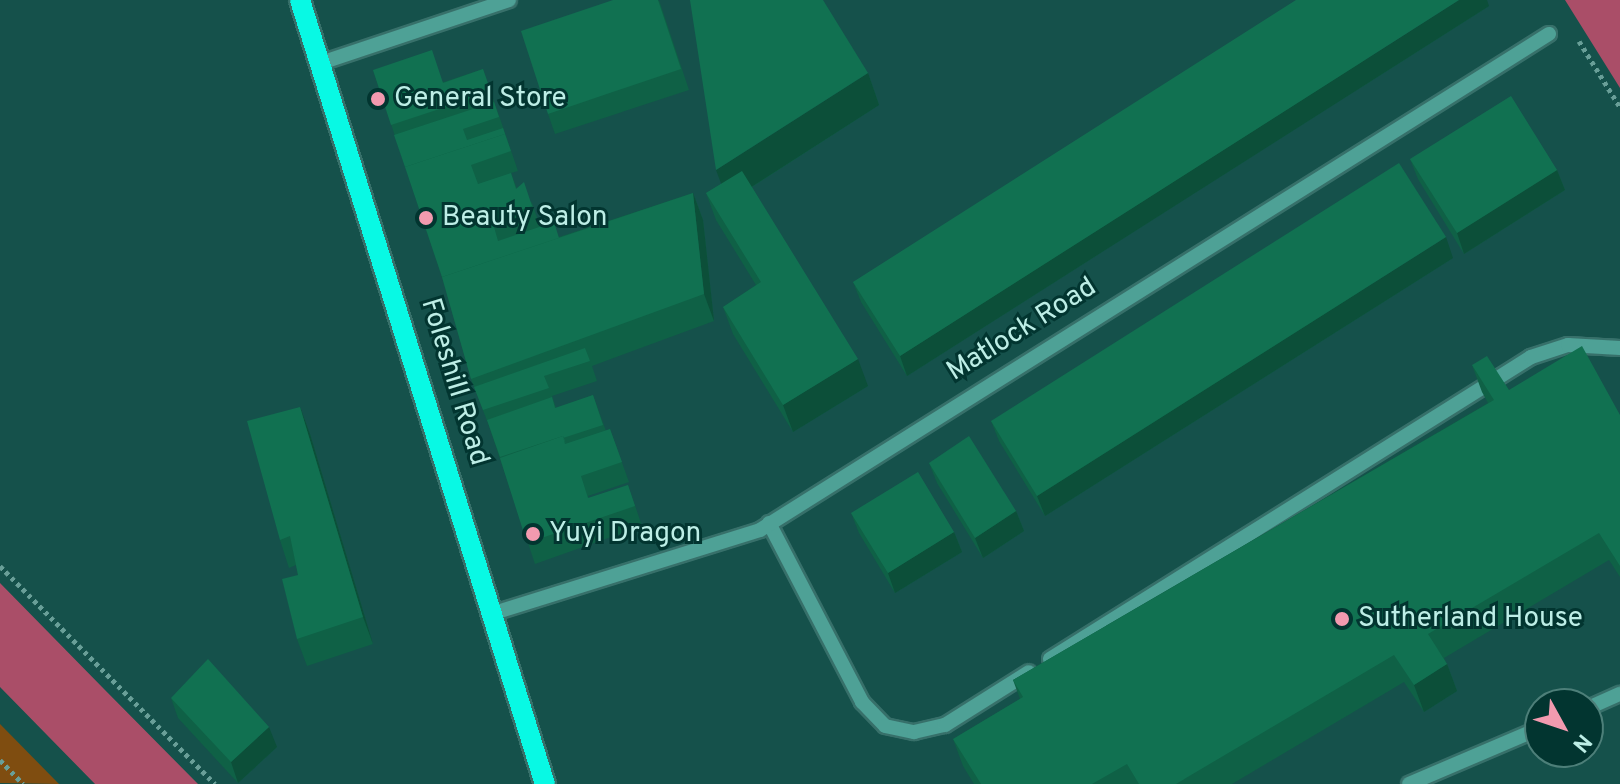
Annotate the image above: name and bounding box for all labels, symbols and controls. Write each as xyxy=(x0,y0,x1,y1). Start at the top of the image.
place label: General Store xyxy=(394,82,567,116)
marker: General Store xyxy=(369,90,387,108)
place label: Beauty Salon xyxy=(442,201,608,235)
marker: Beauty Salon xyxy=(417,209,435,227)
street label: Matlock Road xyxy=(941,271,1103,389)
street label: Foleshill Road xyxy=(413,294,495,470)
place label: Yuyi Dragon xyxy=(549,517,701,551)
marker: Yuyi Dragon xyxy=(524,525,542,543)
place label: Sutherland House xyxy=(1358,602,1583,636)
marker: Sutherland House xyxy=(1333,610,1351,628)
north arrow xyxy=(1524,688,1604,768)
text: N xyxy=(1566,728,1597,757)

